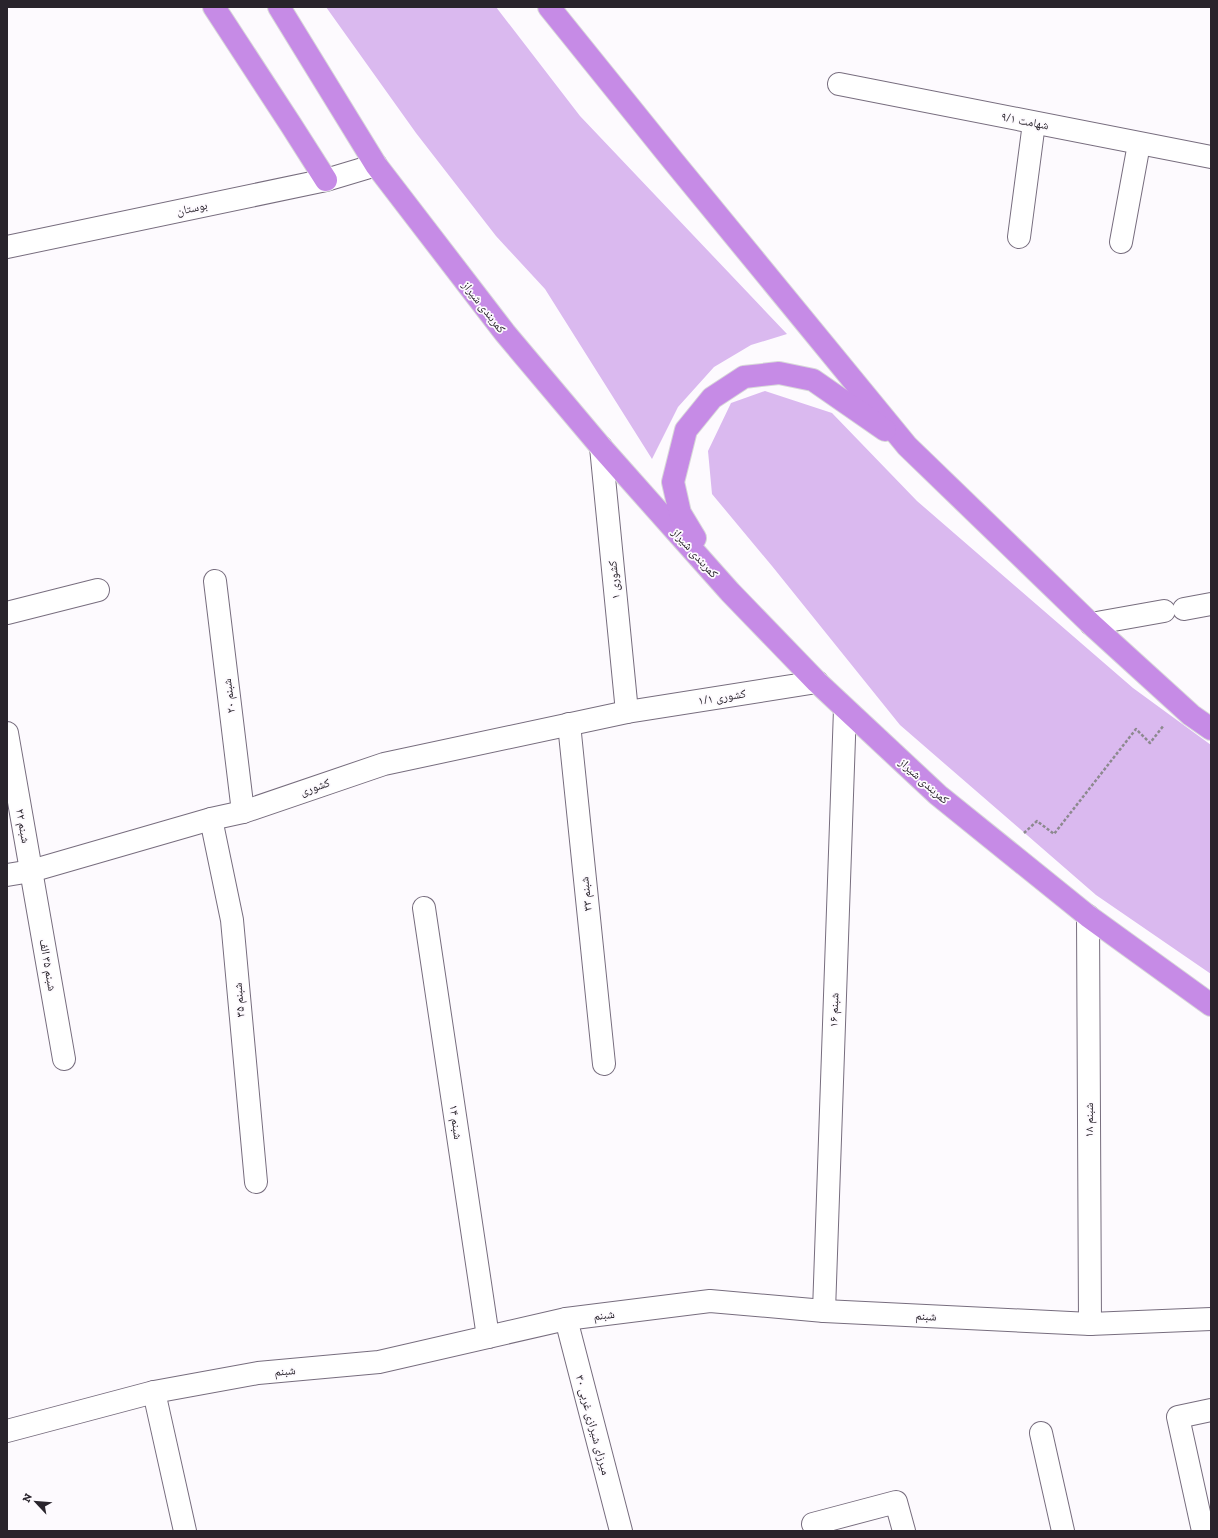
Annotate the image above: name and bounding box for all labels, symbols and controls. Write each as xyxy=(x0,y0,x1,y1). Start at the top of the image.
street label: ۹/۱ شهامت xyxy=(1000,110,1050,133)
street label: بوستان xyxy=(175,198,209,218)
street label: کمربندی شیراز xyxy=(458,277,509,336)
street label: کمربندی شیراز xyxy=(668,525,721,581)
street label: ۱ کشوری xyxy=(605,560,623,600)
street label: ۲۰ شبنم xyxy=(220,678,239,714)
street label: ۱/۱ کشوری xyxy=(697,686,747,708)
street label: کمربندی شیراز xyxy=(895,754,952,807)
street label: کشوری xyxy=(298,775,332,799)
street label: ۲۲ شبنم xyxy=(12,808,33,845)
street label: ۳۳ شبنم xyxy=(577,876,596,912)
street label: شبنم ۳۵ الف xyxy=(36,938,59,992)
street label: ۳۵ شبنم xyxy=(231,982,248,1018)
street label: ۱۶ شبنم xyxy=(826,992,843,1028)
street label: ۱۸ شبنم xyxy=(1082,1103,1097,1137)
street label: ۱۴ شبنم xyxy=(446,1104,465,1140)
street label: شبنم xyxy=(593,1307,616,1324)
street label: شبنم xyxy=(915,1308,937,1325)
street label: شبنم xyxy=(274,1363,296,1380)
street label: میرزای شیرازی غربی ۳۰ xyxy=(573,1373,613,1477)
north arrow xyxy=(16,1482,56,1522)
text: N xyxy=(20,1491,35,1504)

